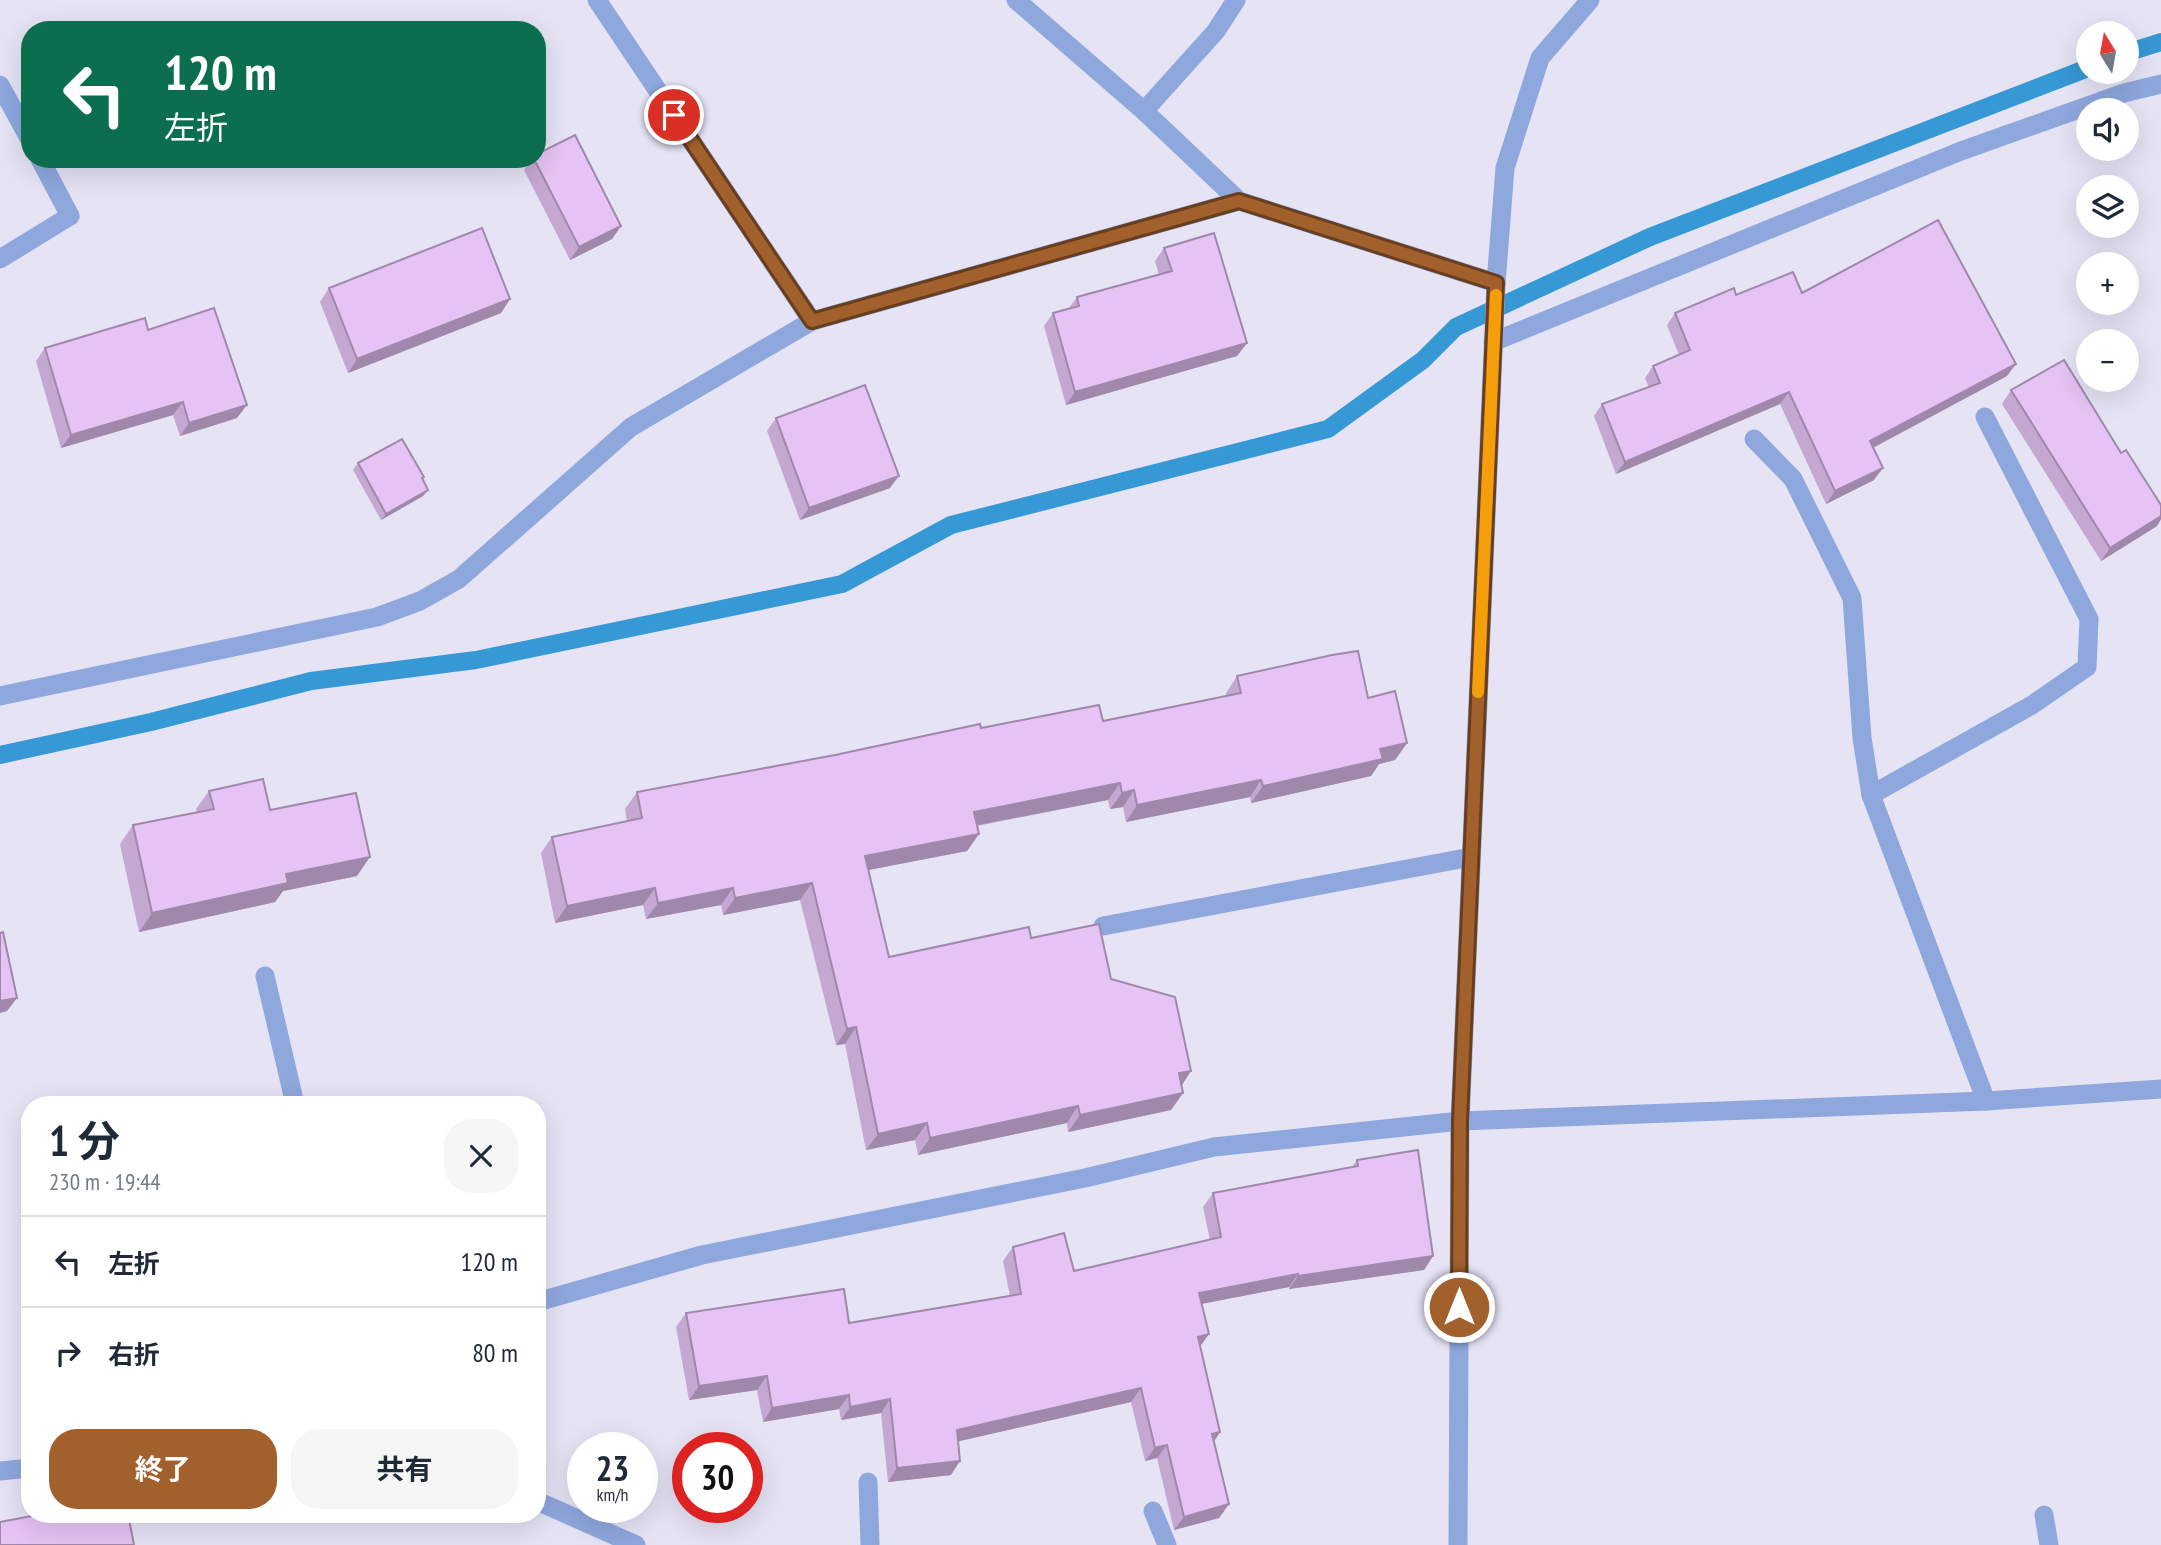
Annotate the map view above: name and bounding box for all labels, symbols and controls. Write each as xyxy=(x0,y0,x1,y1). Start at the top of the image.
north arrow xyxy=(2076,21,2138,84)
map controls xyxy=(2076,21,2139,392)
text: 120 m xyxy=(164,40,277,104)
icon: left xyxy=(49,49,140,140)
pin xyxy=(644,85,704,145)
icon: arrive xyxy=(655,96,693,134)
button: sound xyxy=(2076,98,2139,161)
text: 左折 xyxy=(164,106,228,148)
button: layers xyxy=(2076,175,2139,238)
button: + xyxy=(2076,252,2139,315)
button: − xyxy=(2076,329,2139,392)
text: 1 分 xyxy=(49,1113,120,1168)
button: close xyxy=(444,1119,518,1193)
text: 230 m · 19:44 xyxy=(49,1167,161,1196)
icon: left xyxy=(49,1243,87,1281)
text: 120 m xyxy=(460,1245,518,1278)
text: 左折 xyxy=(108,1247,160,1280)
position arrow xyxy=(1422,1270,1496,1344)
icon: right xyxy=(49,1334,87,1372)
text: 80 m xyxy=(472,1336,518,1369)
text: 右折 xyxy=(108,1338,160,1371)
button: 終了 xyxy=(49,1429,277,1509)
button: 共有 xyxy=(291,1429,518,1509)
speed limit sign: 30 xyxy=(672,1432,763,1523)
text: 23 xyxy=(596,1445,629,1491)
text: km/h xyxy=(597,1483,628,1506)

